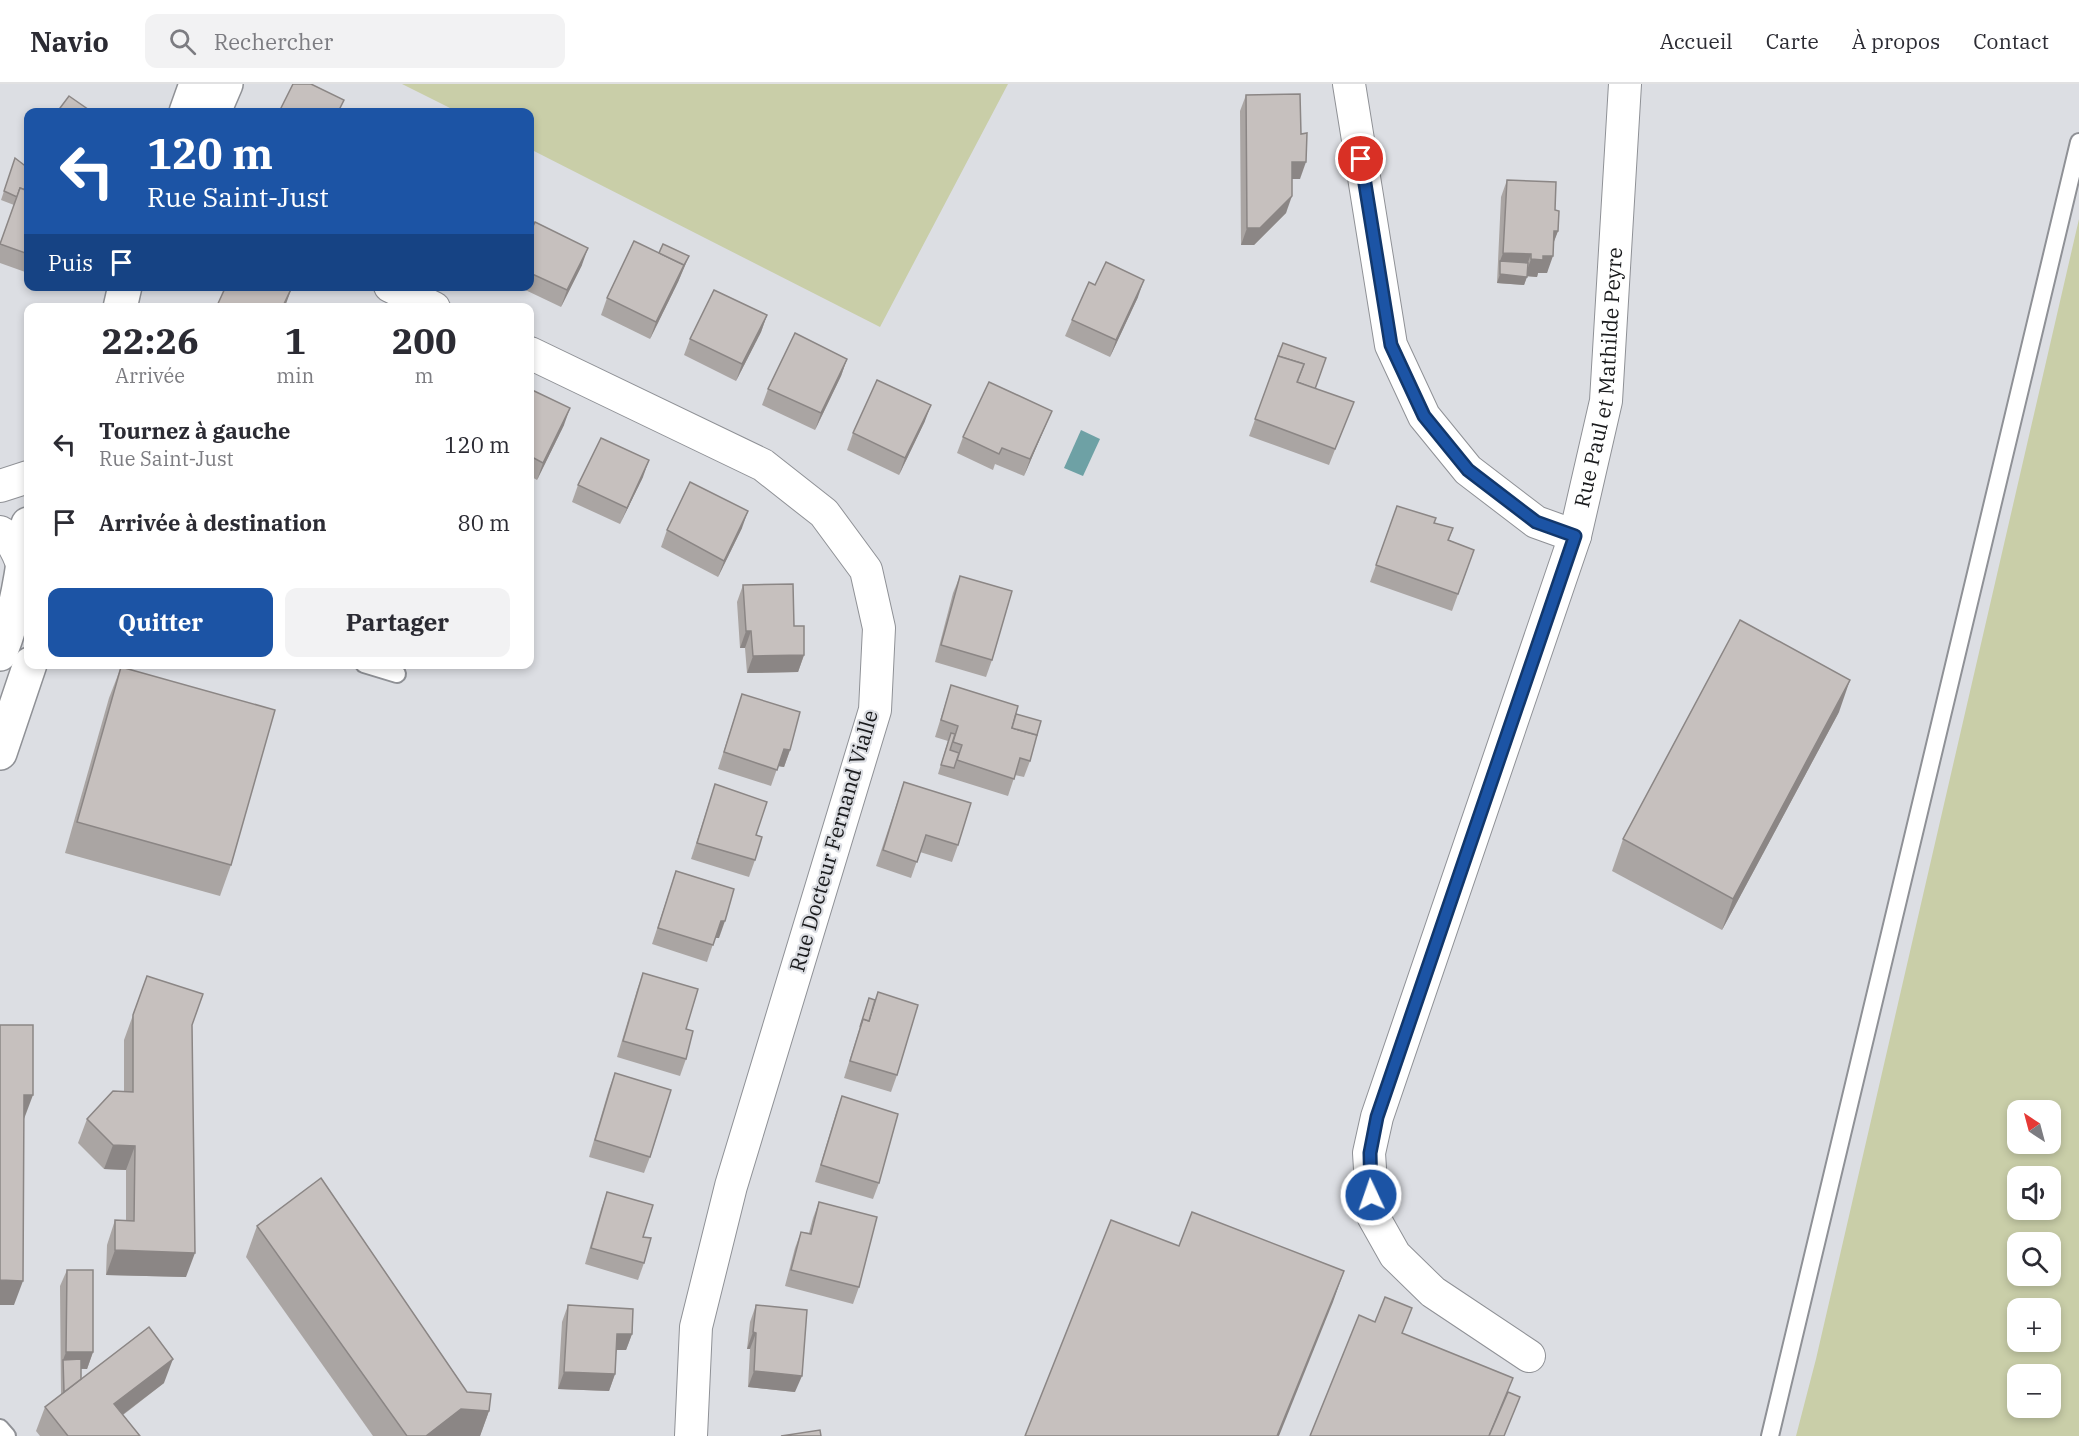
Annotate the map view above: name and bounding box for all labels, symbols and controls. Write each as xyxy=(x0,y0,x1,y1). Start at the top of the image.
search box xyxy=(145,14,565,68)
text: Navio xyxy=(30,23,109,60)
icon: search xyxy=(166,25,199,58)
text: Rechercher xyxy=(214,27,333,56)
text: Accueil xyxy=(1660,27,1733,55)
text: Carte xyxy=(1766,27,1819,55)
text: À propos xyxy=(1852,27,1940,55)
text: Contact xyxy=(1973,27,2049,55)
text: 120 m xyxy=(147,126,273,181)
icon: left xyxy=(48,132,126,210)
pin xyxy=(1335,133,1386,184)
icon: arrive xyxy=(1344,142,1377,175)
text: Rue Saint-Just xyxy=(147,179,329,214)
icon: arrive xyxy=(105,246,138,279)
street label: Rue Paul et Mathilde Peyre xyxy=(1567,247,1628,510)
text: Puis xyxy=(48,248,93,277)
text: 22:26 xyxy=(101,317,199,364)
text: 1 xyxy=(284,317,306,364)
text: 200 xyxy=(392,317,457,364)
text: Arrivée xyxy=(115,362,185,389)
text: min xyxy=(276,362,314,389)
text: m xyxy=(415,362,434,389)
text: Tournez à gauche xyxy=(99,416,290,445)
icon: left xyxy=(48,428,81,461)
text: 120 m xyxy=(444,430,510,459)
text: Rue Saint-Just xyxy=(99,445,234,472)
icon: arrive xyxy=(48,506,81,539)
text: Arrivée à destination xyxy=(99,508,327,537)
text: 80 m xyxy=(458,508,510,537)
button: Quitter xyxy=(48,588,273,657)
button: Partager xyxy=(285,588,510,657)
street label: Rue Docteur Fernand Vialle xyxy=(782,707,884,975)
north arrow xyxy=(2007,1100,2061,1154)
map controls xyxy=(2007,1100,2061,1418)
position arrow xyxy=(1339,1163,1403,1227)
button: sound xyxy=(2007,1166,2061,1220)
button: search xyxy=(2007,1232,2061,1286)
button: + xyxy=(2007,1298,2061,1352)
button: − xyxy=(2007,1364,2061,1418)

